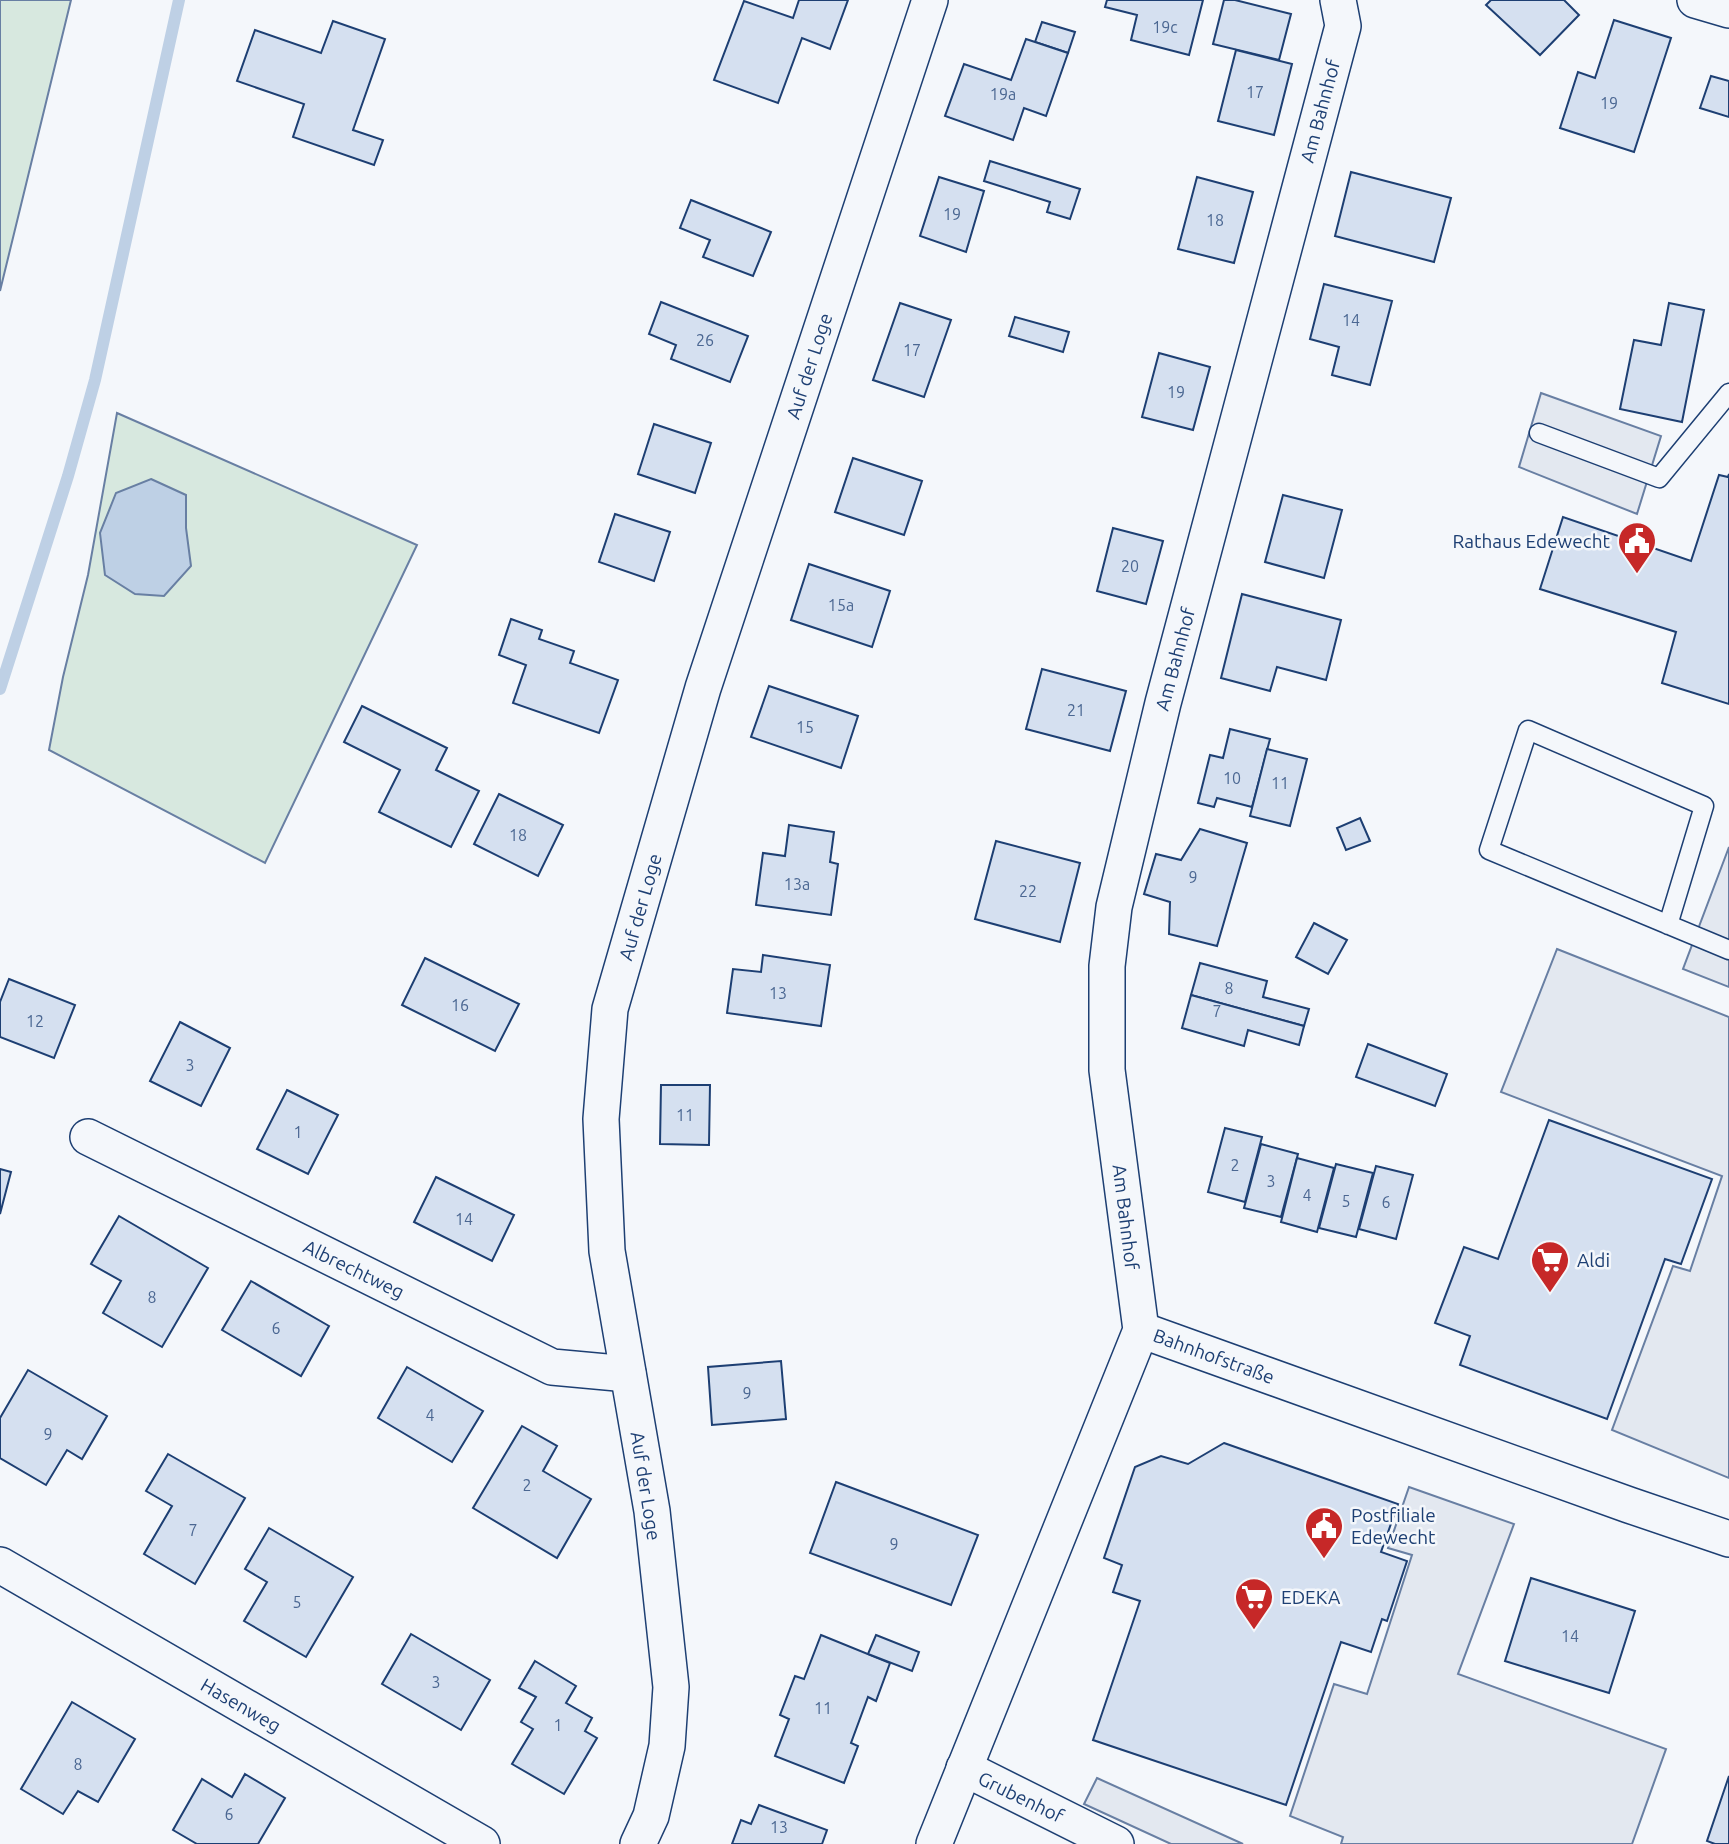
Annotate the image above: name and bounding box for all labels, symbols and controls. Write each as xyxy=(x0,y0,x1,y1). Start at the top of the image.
house number: 19c xyxy=(1152,18,1178,36)
street label: Am Bahnhof xyxy=(1296,56,1345,165)
house number: 17 xyxy=(1246,83,1264,101)
house number: 19a xyxy=(990,85,1016,103)
house number: 19 xyxy=(1600,94,1618,112)
house number: 19 xyxy=(943,205,961,223)
house number: 18 xyxy=(1206,211,1224,229)
street label: Auf der Loge xyxy=(782,310,836,422)
house number: 14 xyxy=(1342,311,1360,329)
house number: 26 xyxy=(696,331,714,349)
house number: 17 xyxy=(903,341,921,359)
house number: 19 xyxy=(1167,383,1185,401)
public building icon: Rathaus Edewecht xyxy=(1616,520,1658,575)
place label: Rathaus Edewecht xyxy=(1452,530,1611,552)
house number: 20 xyxy=(1121,557,1139,575)
house number: 15a xyxy=(828,596,854,614)
street label: Am Bahnhof xyxy=(1151,604,1200,713)
house number: 21 xyxy=(1067,701,1085,719)
house number: 15 xyxy=(796,718,814,736)
house number: 10 xyxy=(1223,769,1241,787)
house number: 11 xyxy=(1271,774,1289,792)
house number: 18 xyxy=(509,826,527,844)
street label: Auf der Loge xyxy=(614,851,666,963)
house number: 9 xyxy=(1188,868,1198,886)
house number: 13a xyxy=(784,875,810,893)
house number: 22 xyxy=(1019,882,1037,900)
house number: 8 xyxy=(1224,979,1234,997)
house number: 13 xyxy=(769,984,787,1002)
house number: 16 xyxy=(451,996,469,1014)
house number: 7 xyxy=(1212,1002,1222,1020)
house number: 12 xyxy=(26,1012,44,1030)
house number: 3 xyxy=(185,1056,195,1074)
house number: 11 xyxy=(676,1106,694,1124)
house number: 1 xyxy=(293,1123,303,1141)
house number: 2 xyxy=(1230,1156,1240,1174)
street label: Am Bahnhof xyxy=(1109,1163,1143,1272)
house number: 3 xyxy=(1266,1172,1276,1190)
house number: 4 xyxy=(1302,1186,1312,1204)
house number: 5 xyxy=(1341,1192,1351,1210)
house number: 6 xyxy=(1381,1193,1391,1211)
house number: 14 xyxy=(455,1210,473,1228)
street label: Albrechtweg xyxy=(300,1235,408,1303)
supermarket icon: Aldi xyxy=(1529,1239,1571,1294)
place label: Aldi xyxy=(1577,1249,1610,1271)
house number: 8 xyxy=(147,1288,157,1306)
house number: 6 xyxy=(271,1319,281,1337)
street label: Bahnhofstraße xyxy=(1150,1324,1278,1388)
house number: 9 xyxy=(742,1384,752,1402)
house number: 4 xyxy=(425,1406,435,1424)
house number: 9 xyxy=(43,1425,53,1443)
street label: Auf der Loge xyxy=(627,1430,665,1542)
house number: 2 xyxy=(522,1476,532,1494)
place label: Postfiliale Edewecht xyxy=(1351,1504,1436,1548)
public building icon: Postfiliale Edewecht xyxy=(1303,1505,1345,1560)
house number: 7 xyxy=(188,1521,198,1539)
house number: 9 xyxy=(889,1535,899,1553)
supermarket icon: EDEKA xyxy=(1233,1576,1275,1631)
place label: EDEKA xyxy=(1281,1586,1341,1608)
house number: 5 xyxy=(292,1593,302,1611)
house number: 14 xyxy=(1561,1627,1579,1645)
street label: Hasenweg xyxy=(197,1673,285,1737)
house number: 3 xyxy=(431,1673,441,1691)
house number: 11 xyxy=(814,1699,832,1717)
house number: 1 xyxy=(553,1716,563,1734)
house number: 8 xyxy=(73,1755,83,1773)
street label: Grubenhof xyxy=(975,1767,1068,1827)
house number: 6 xyxy=(224,1805,234,1823)
house number: 13 xyxy=(770,1818,788,1836)

